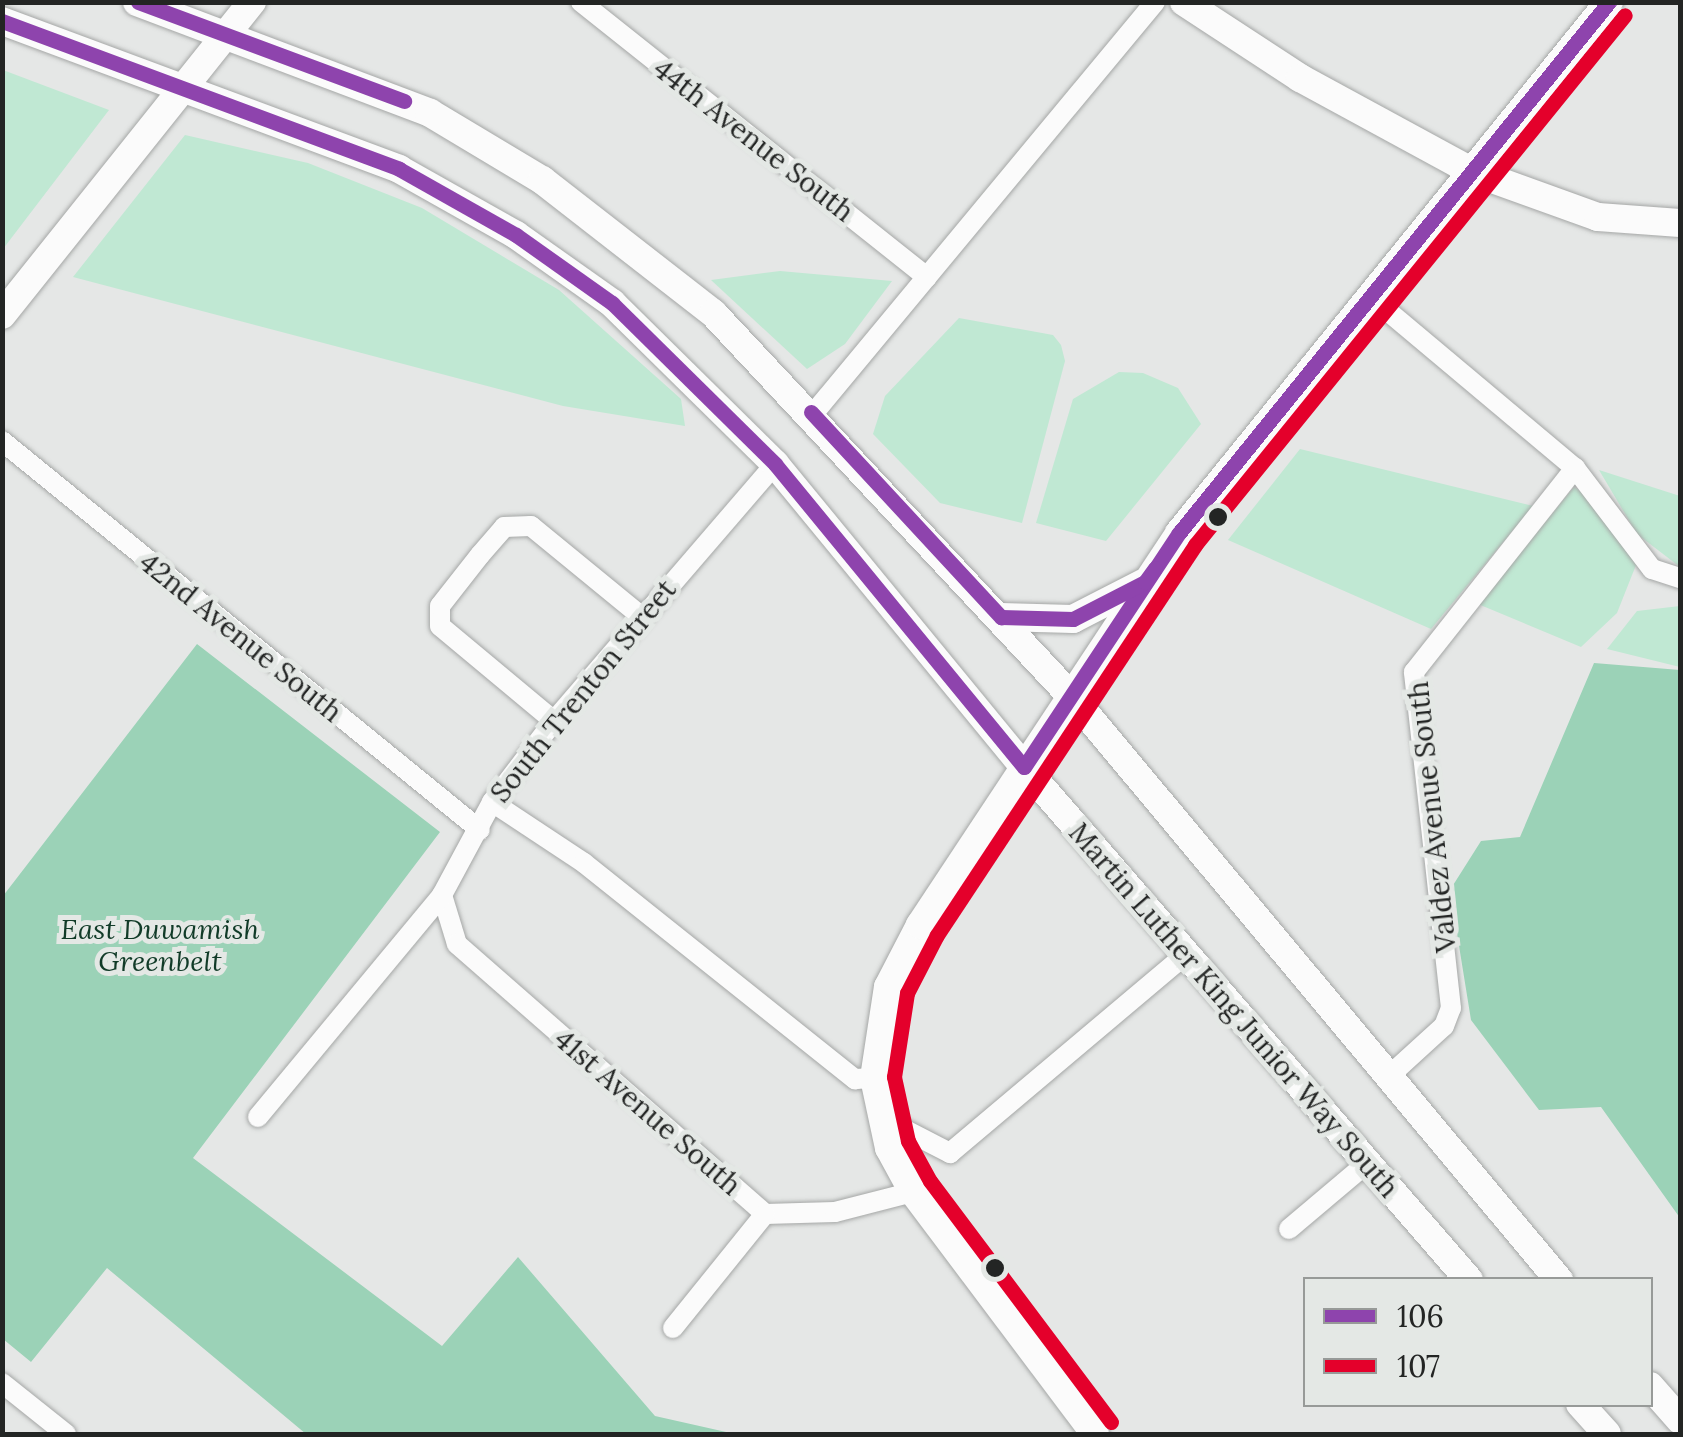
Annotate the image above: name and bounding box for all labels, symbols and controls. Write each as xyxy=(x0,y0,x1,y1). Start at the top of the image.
street label: 44th Avenue South xyxy=(647,52,861,228)
unlabelled marker xyxy=(1208,507,1228,527)
street label: 42nd Avenue South xyxy=(133,545,349,729)
street label: South Trenton Street xyxy=(483,573,683,809)
street label: Valdez Avenue South xyxy=(1401,680,1463,954)
street label: Martin Luther King Junior Way South xyxy=(1062,816,1406,1204)
park label: East Duwamish Greenbelt xyxy=(61,912,259,978)
street label: 41st Avenue South xyxy=(548,1022,748,1202)
unlabelled marker xyxy=(985,1258,1005,1278)
legend xyxy=(1303,1277,1653,1407)
text: 106 xyxy=(1397,1297,1444,1335)
text: 107 xyxy=(1397,1347,1440,1385)

